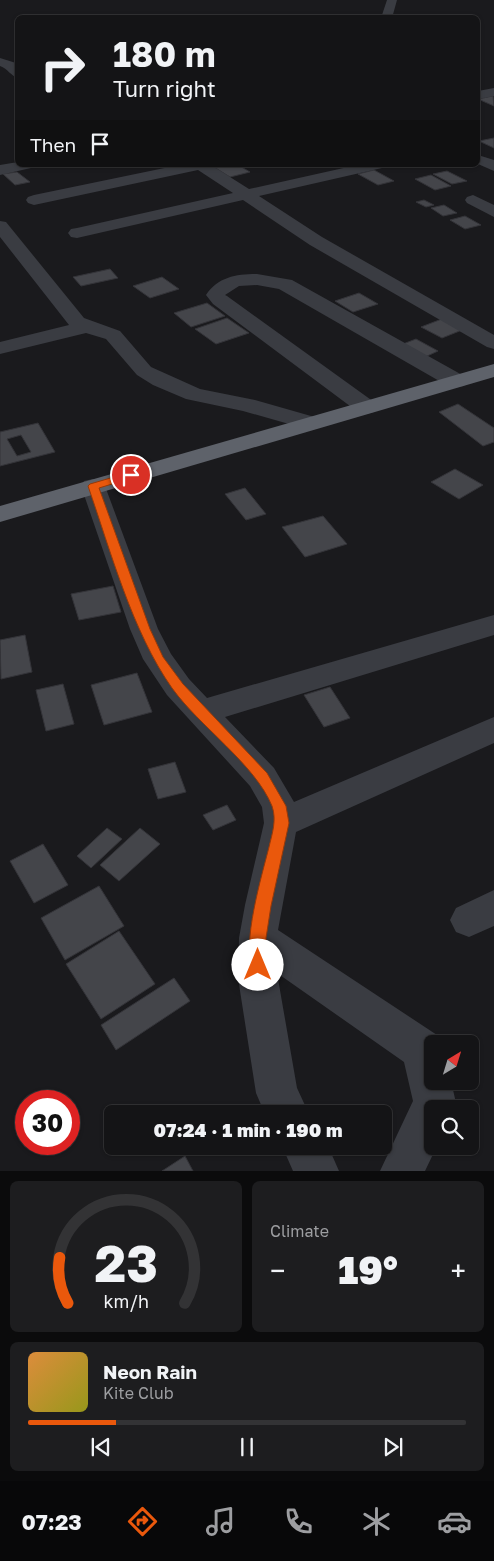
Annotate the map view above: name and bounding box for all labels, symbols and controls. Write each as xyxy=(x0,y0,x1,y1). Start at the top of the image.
text: 180 m xyxy=(113,33,216,75)
icon: right xyxy=(30,35,95,100)
text: Turn right xyxy=(113,75,216,102)
icon: arrive xyxy=(86,130,114,158)
text: Then xyxy=(30,133,76,156)
pin xyxy=(110,454,152,496)
icon: arrive xyxy=(117,461,145,489)
position arrow xyxy=(231,938,283,990)
north arrow xyxy=(424,1035,479,1090)
map controls xyxy=(424,1035,479,1155)
speed limit sign: 30 xyxy=(15,1090,80,1155)
button: search xyxy=(424,1100,479,1155)
text: 07:24 · 1 min · 190 m xyxy=(153,1118,343,1141)
text: Climate xyxy=(270,1221,329,1241)
text: 23 xyxy=(94,1231,158,1293)
text: 19° xyxy=(338,1247,398,1292)
text: − xyxy=(270,1254,285,1287)
text: + xyxy=(451,1254,466,1287)
text: km/h xyxy=(103,1290,149,1312)
text: Neon Rain xyxy=(103,1360,197,1383)
text: Kite Club xyxy=(103,1383,174,1403)
icon: previous xyxy=(87,1433,115,1461)
icon: pause xyxy=(233,1433,261,1461)
icon: next xyxy=(379,1433,407,1461)
icon: directions xyxy=(125,1504,160,1539)
icon: music xyxy=(203,1504,238,1539)
icon: phone xyxy=(281,1504,316,1539)
icon: climate xyxy=(359,1504,394,1539)
icon: car xyxy=(437,1504,472,1539)
text: 07:23 xyxy=(22,1508,82,1535)

